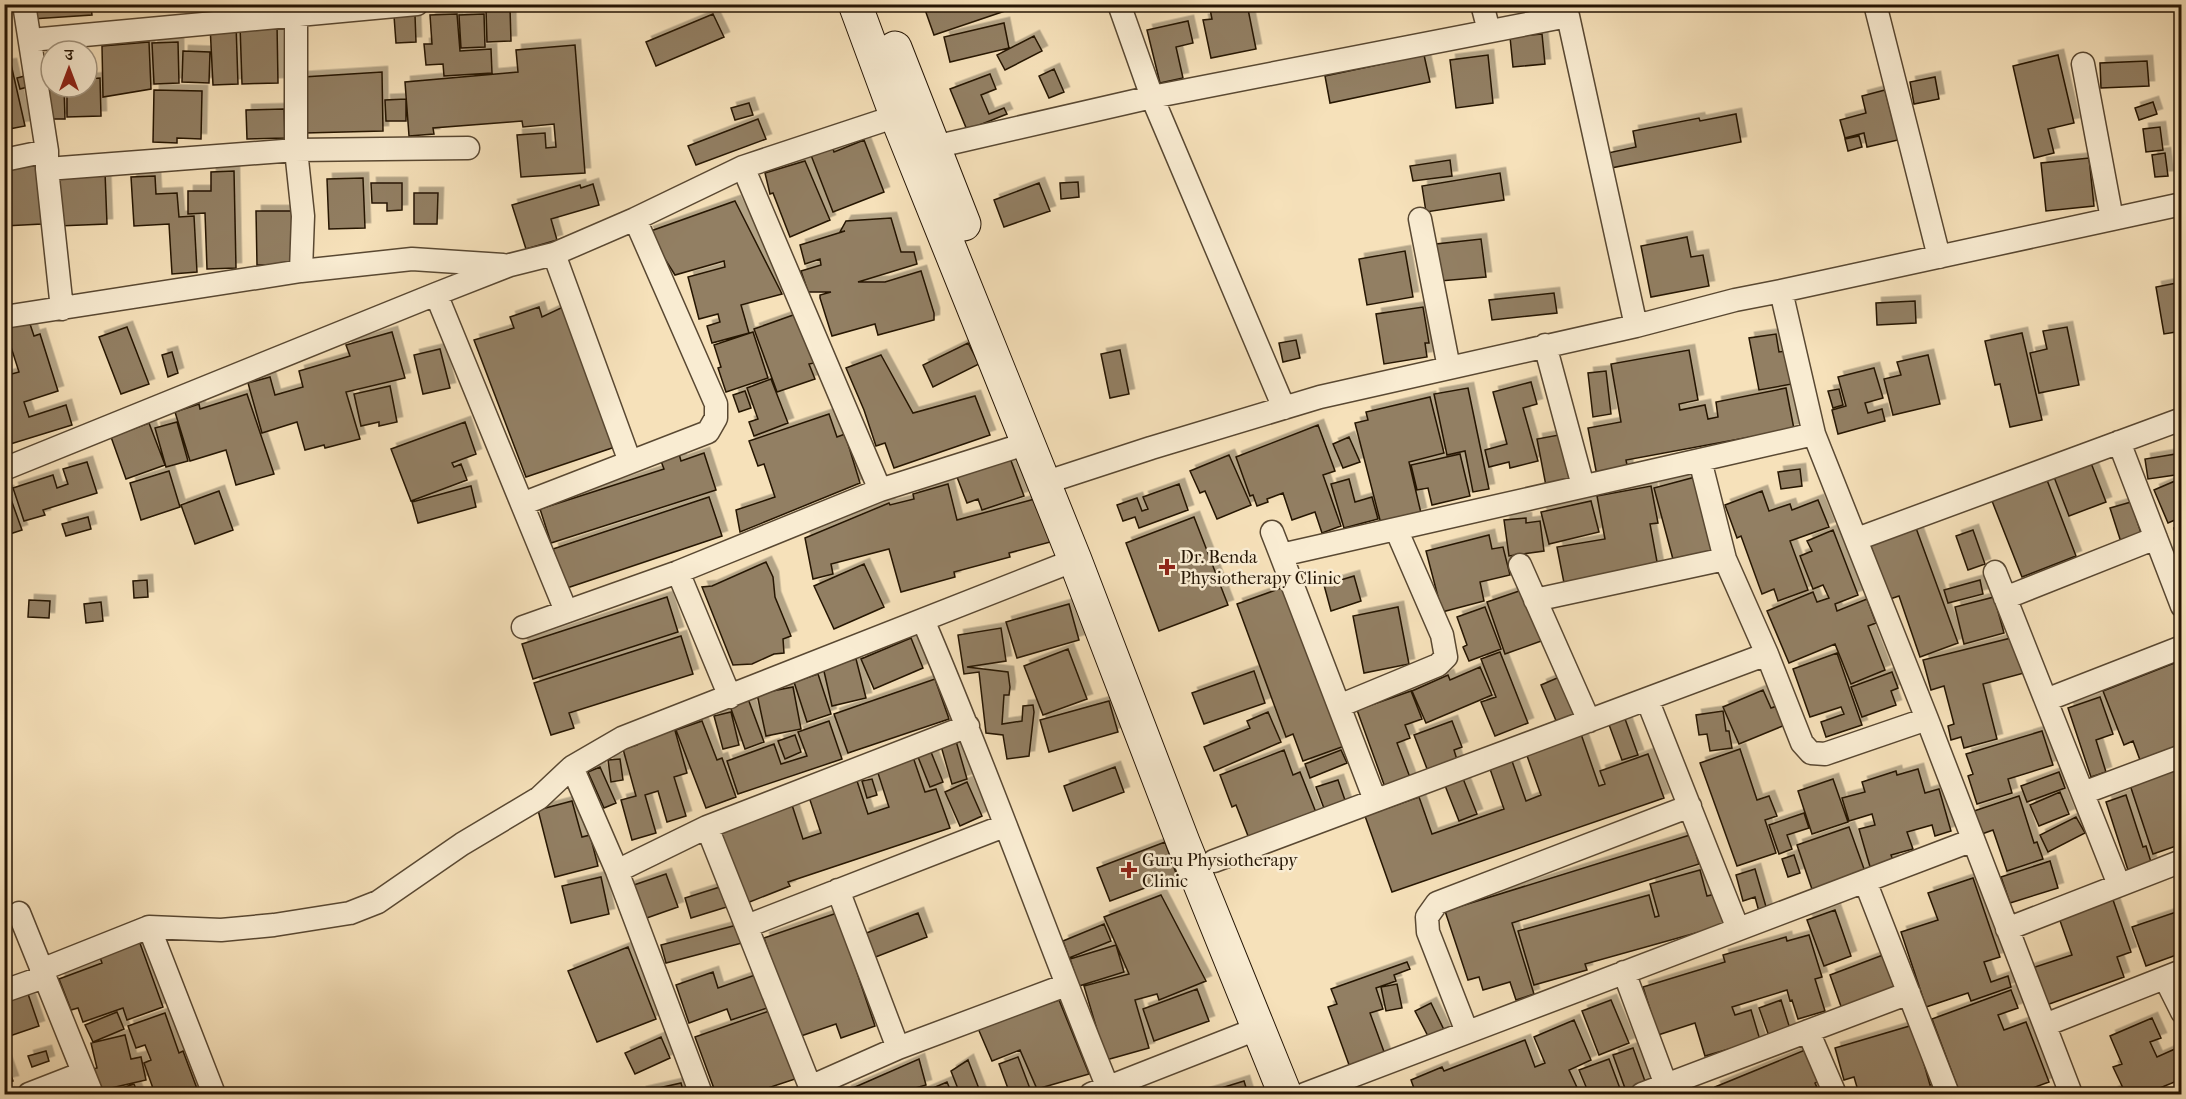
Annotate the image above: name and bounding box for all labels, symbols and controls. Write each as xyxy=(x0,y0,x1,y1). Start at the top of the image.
north arrow xyxy=(39,39,99,99)
text: उ xyxy=(64,45,75,64)
place label: Dr. Benda Physiotherapy Clinic xyxy=(1180,547,1341,589)
marker: Dr. Benda Physiotherapy Clinic xyxy=(1158,558,1176,576)
place label: Guru Physiotherapy Clinic xyxy=(1142,850,1299,892)
marker: Guru Physiotherapy Clinic xyxy=(1120,861,1138,879)

